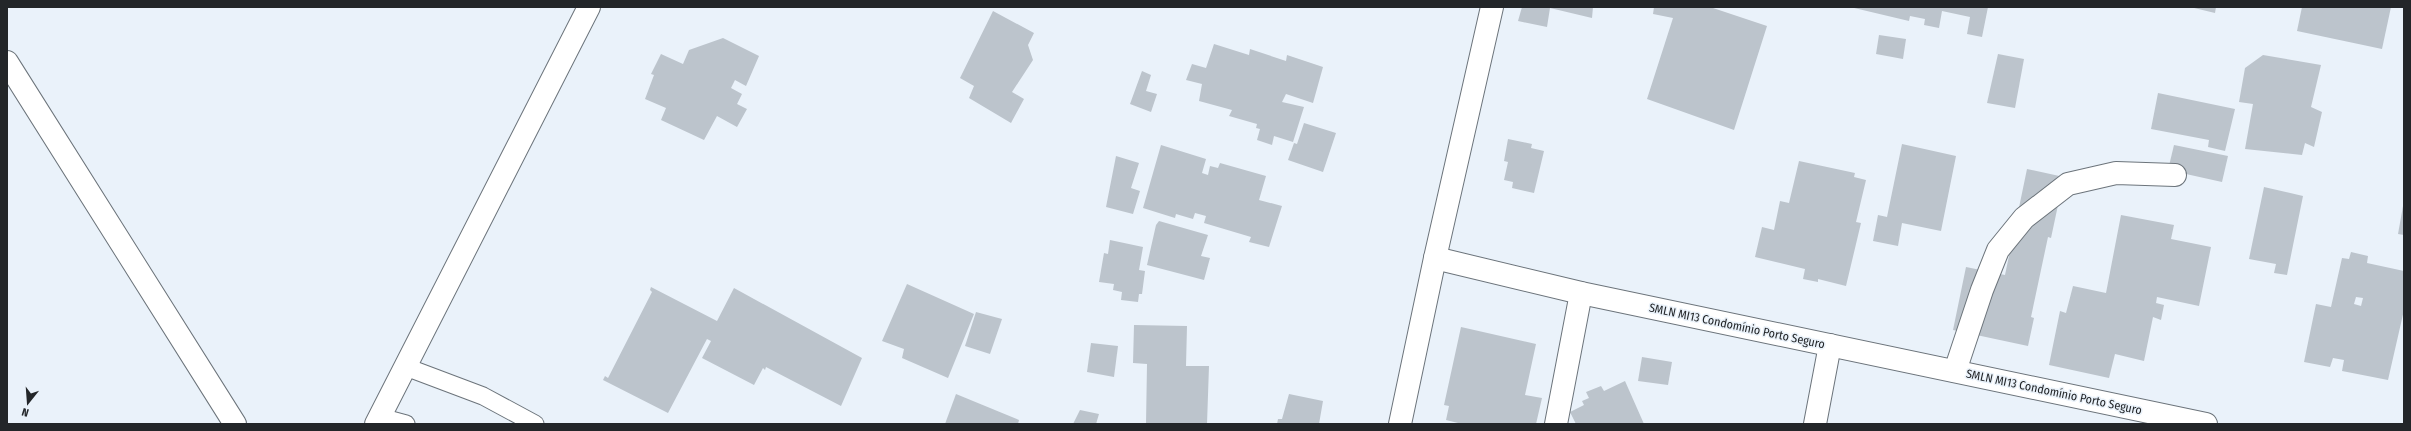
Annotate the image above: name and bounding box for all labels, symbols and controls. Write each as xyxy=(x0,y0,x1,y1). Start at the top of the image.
street label: SMLN MI13 Condomínio Porto Seguro xyxy=(1648,300,1826,352)
street label: SMLN MI13 Condomínio Porto Seguro xyxy=(1965,366,2143,418)
north arrow xyxy=(8,383,48,423)
text: N xyxy=(20,405,30,419)

